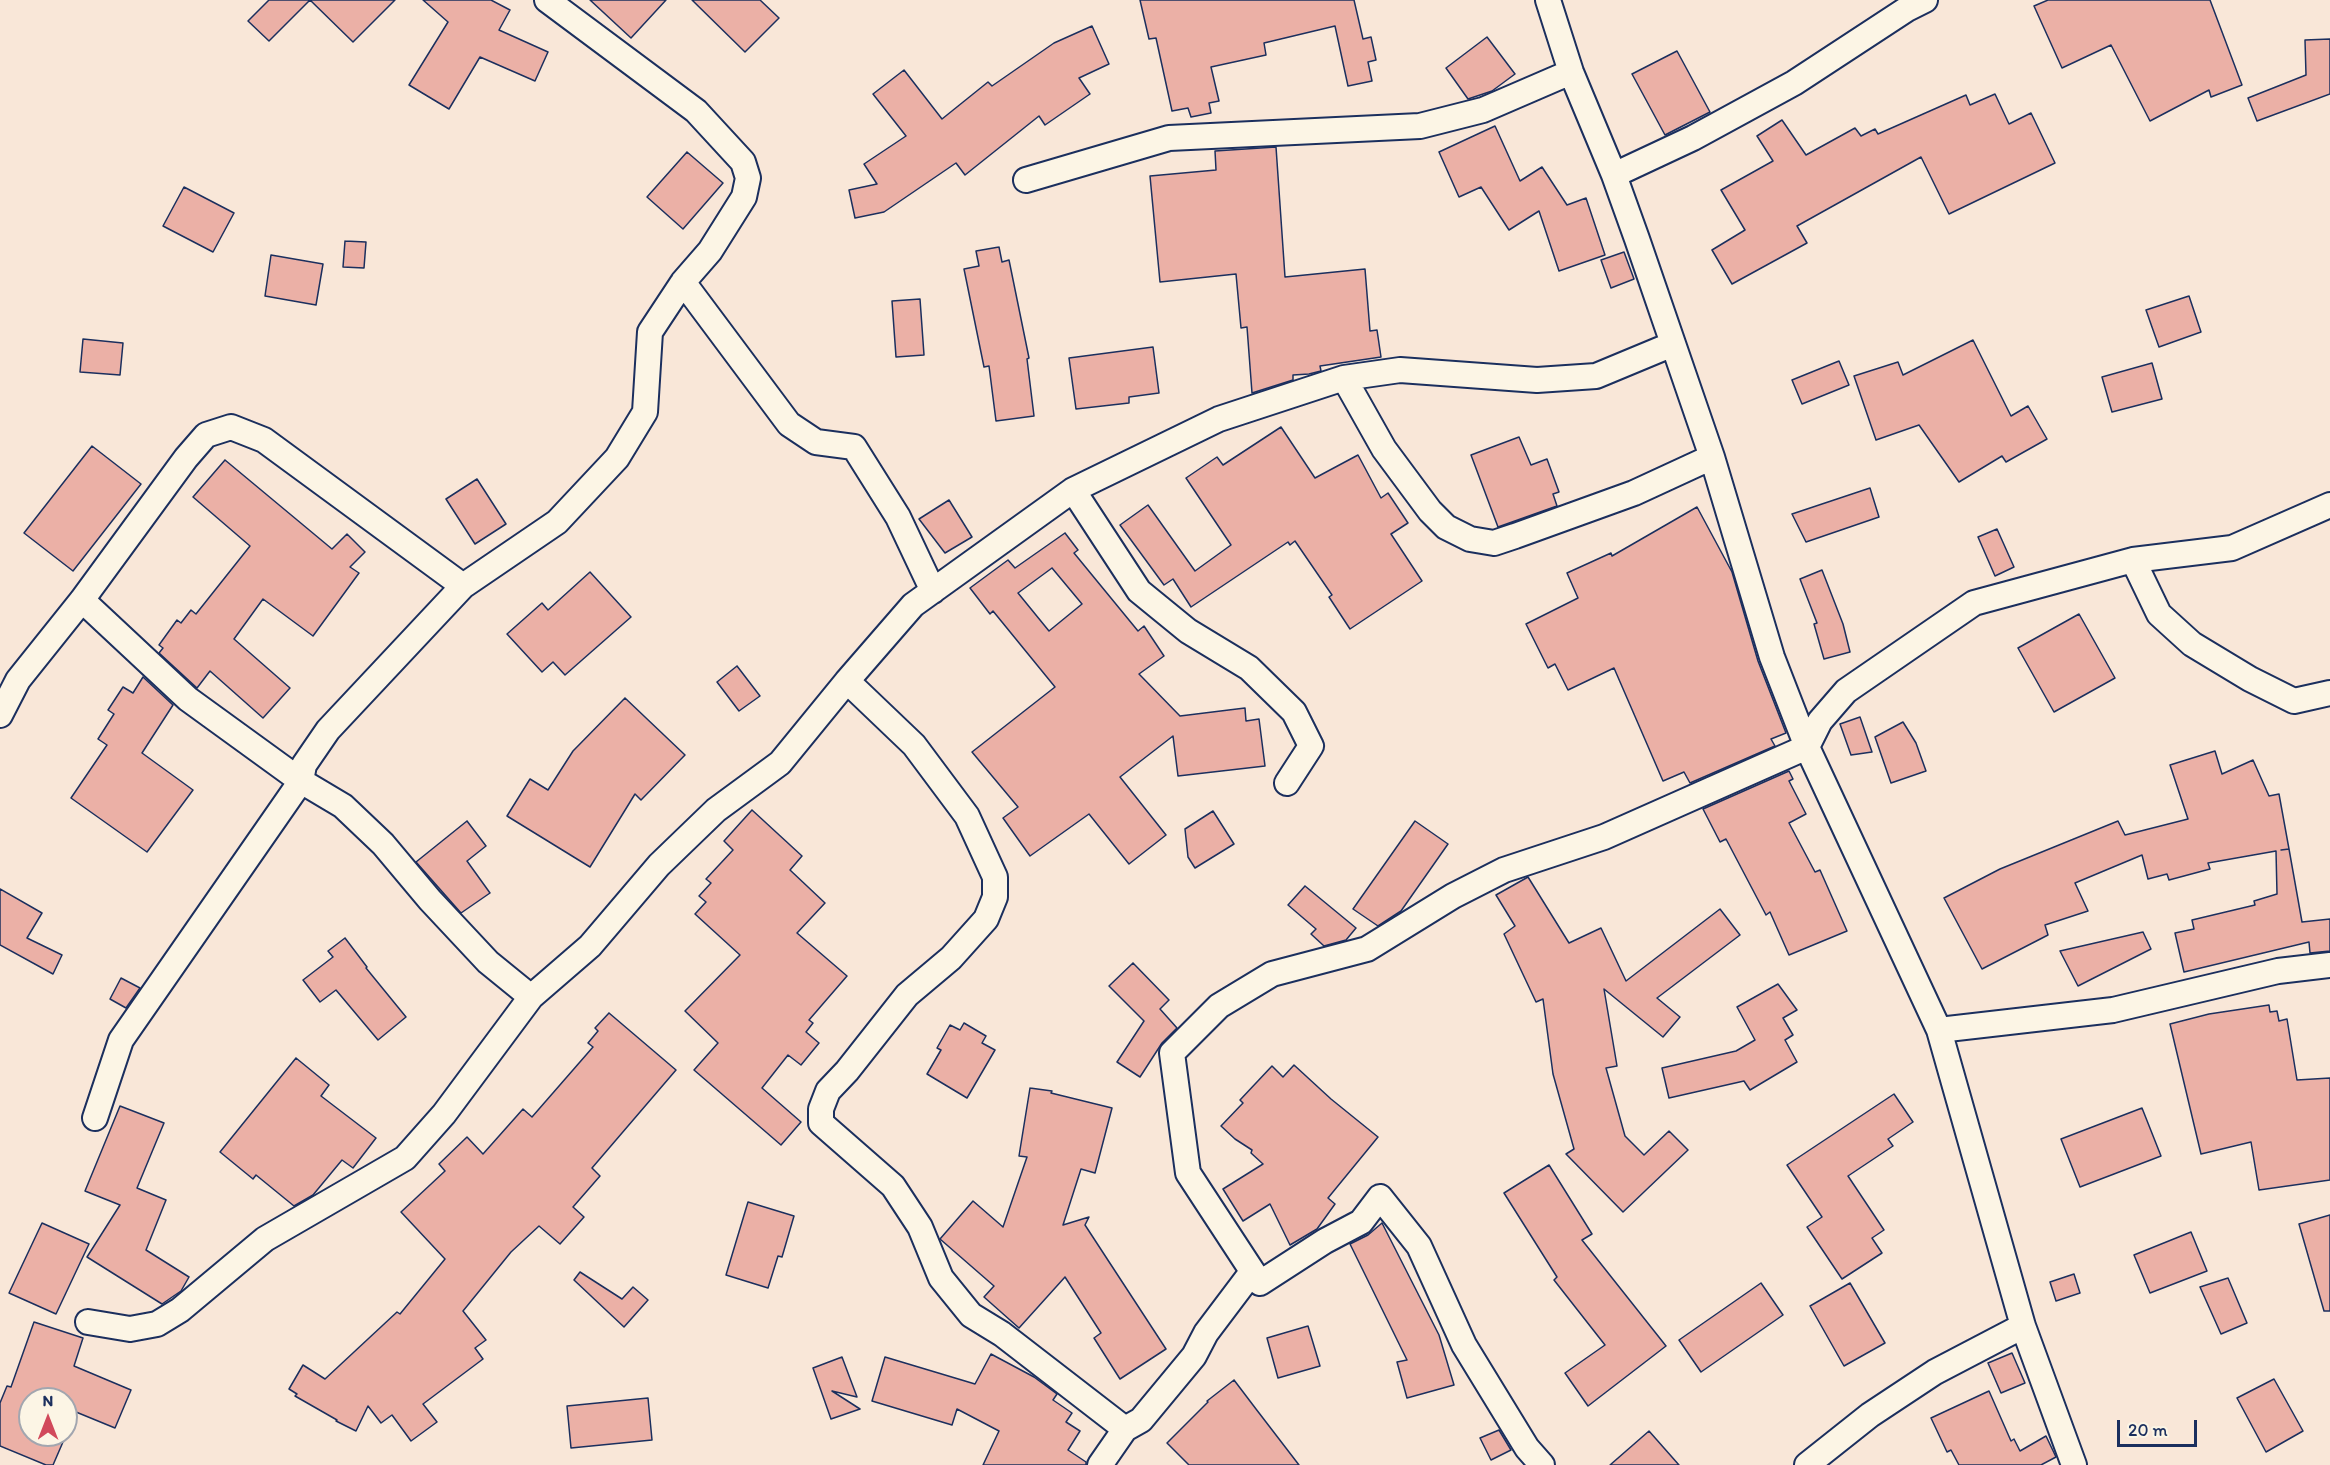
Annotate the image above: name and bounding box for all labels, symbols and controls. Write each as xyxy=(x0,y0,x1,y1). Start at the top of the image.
north arrow xyxy=(18,1387,78,1447)
text: N xyxy=(43,1391,53,1410)
scale bar xyxy=(2120,1408,2200,1446)
text: 20 m xyxy=(2128,1419,2168,1441)

